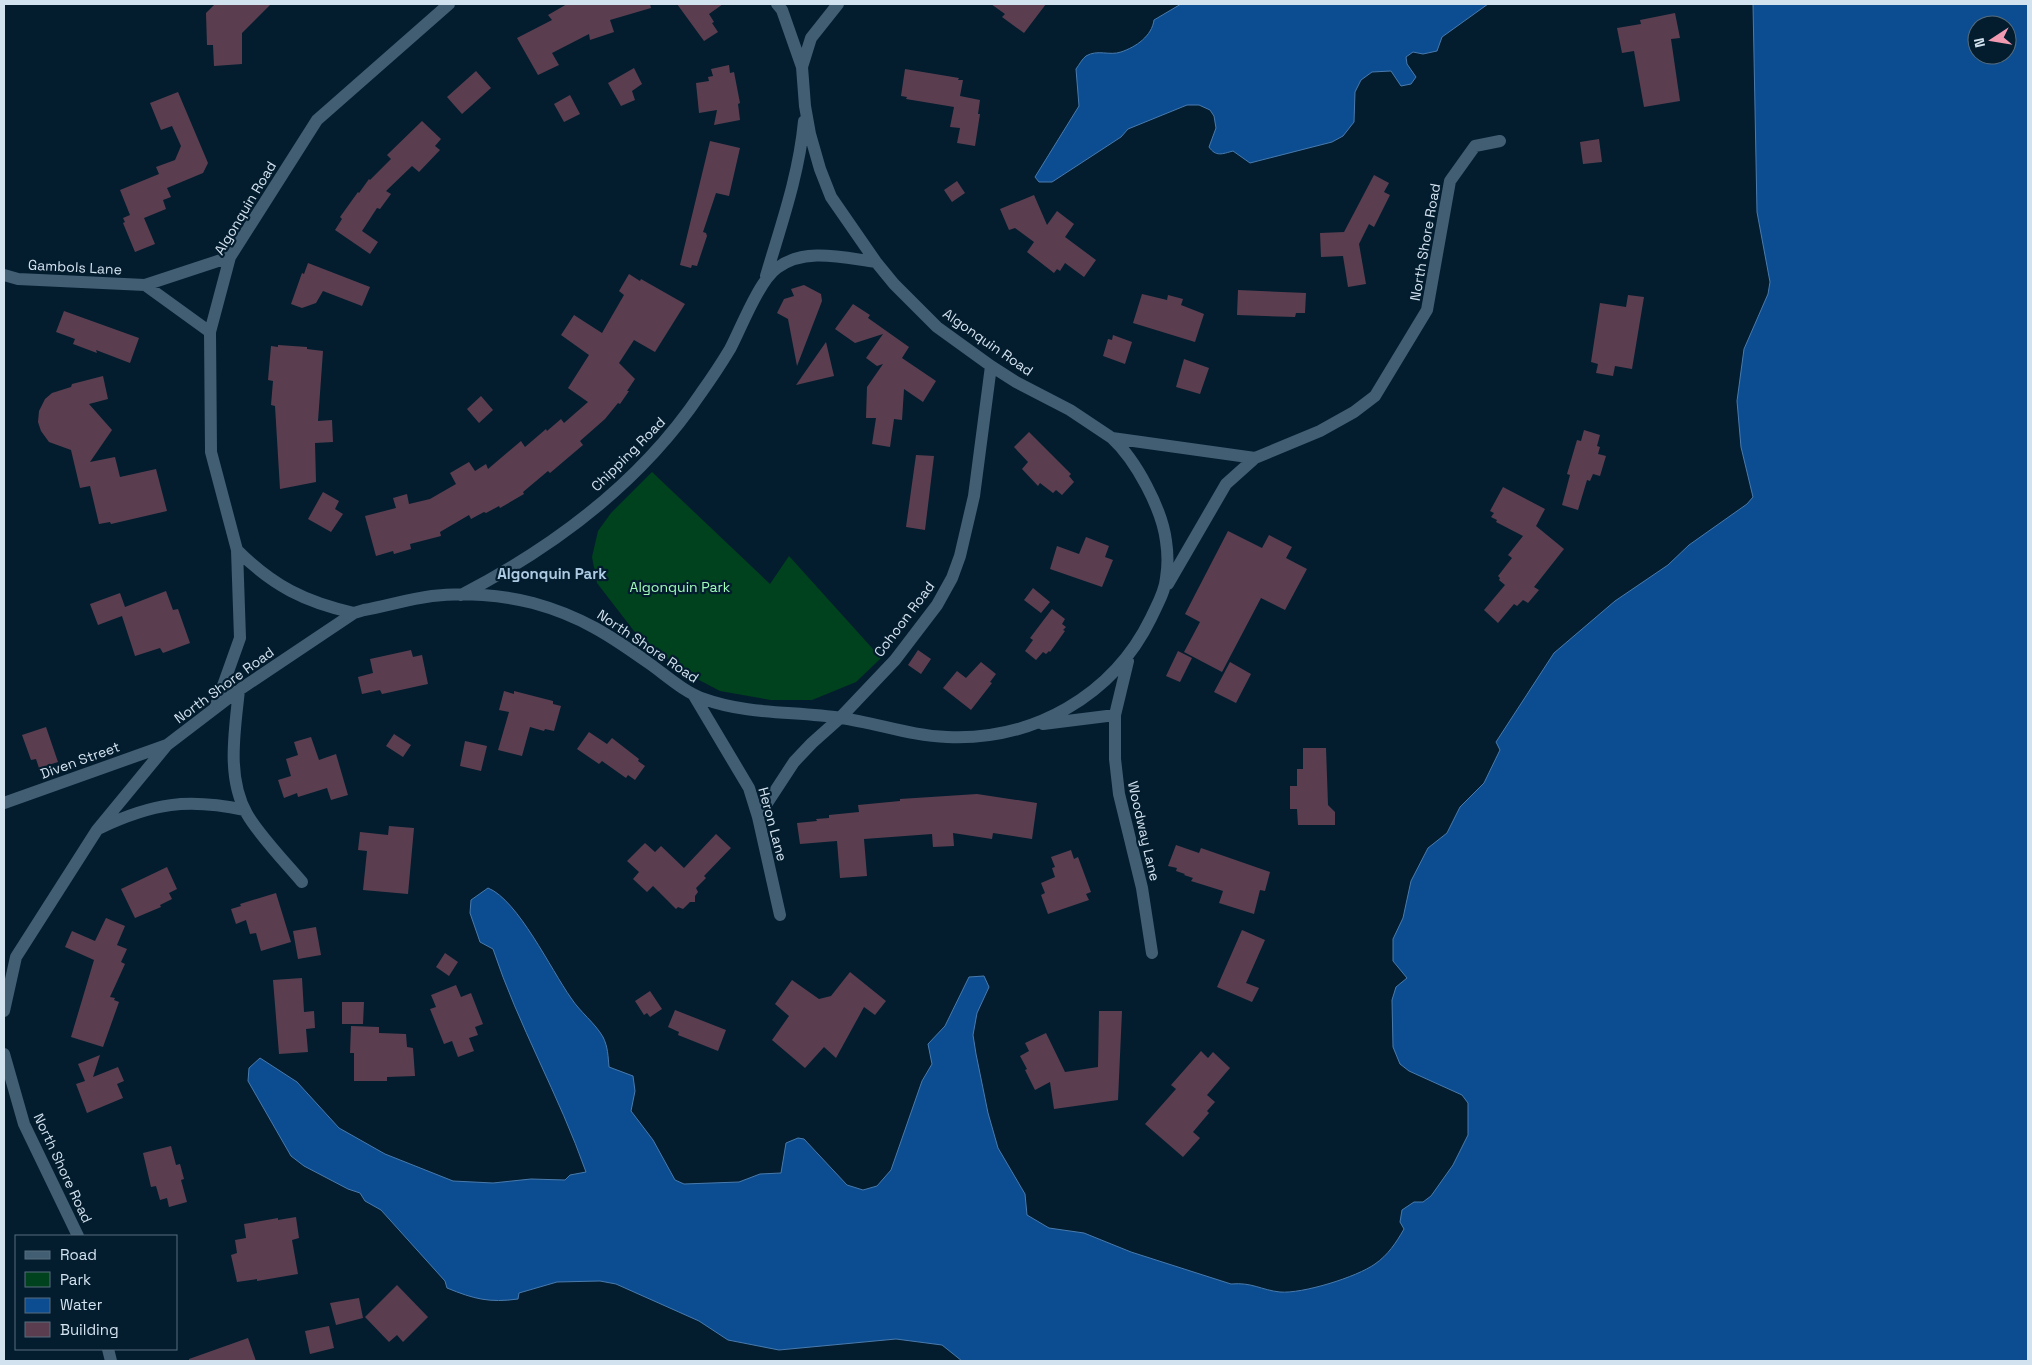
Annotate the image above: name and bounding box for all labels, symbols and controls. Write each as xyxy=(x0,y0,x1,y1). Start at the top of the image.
north arrow xyxy=(1967,15,2017,65)
text: N xyxy=(1970,36,1989,49)
street label: Algonquin Road xyxy=(210,158,280,258)
street label: North Shore Road xyxy=(1406,182,1444,302)
street label: Gambols Lane xyxy=(28,256,122,278)
street label: Algonquin Road xyxy=(939,304,1037,380)
street label: Chipping Road xyxy=(587,413,669,495)
district label: Algonquin Park xyxy=(497,564,607,583)
park label: Algonquin Park xyxy=(630,578,731,596)
street label: Cohoon Road xyxy=(870,578,938,660)
street label: North Shore Road xyxy=(594,605,702,687)
street label: North Shore Road xyxy=(171,643,277,727)
street label: Diven Street xyxy=(38,737,122,783)
street label: Woodway Lane xyxy=(1124,779,1164,883)
street label: Heron Lane xyxy=(754,785,792,863)
street label: North Shore Road xyxy=(30,1110,96,1226)
legend xyxy=(15,1235,178,1350)
text: Road xyxy=(60,1245,97,1264)
text: Park xyxy=(60,1270,91,1289)
text: Water xyxy=(60,1295,103,1314)
text: Building xyxy=(60,1320,119,1339)

